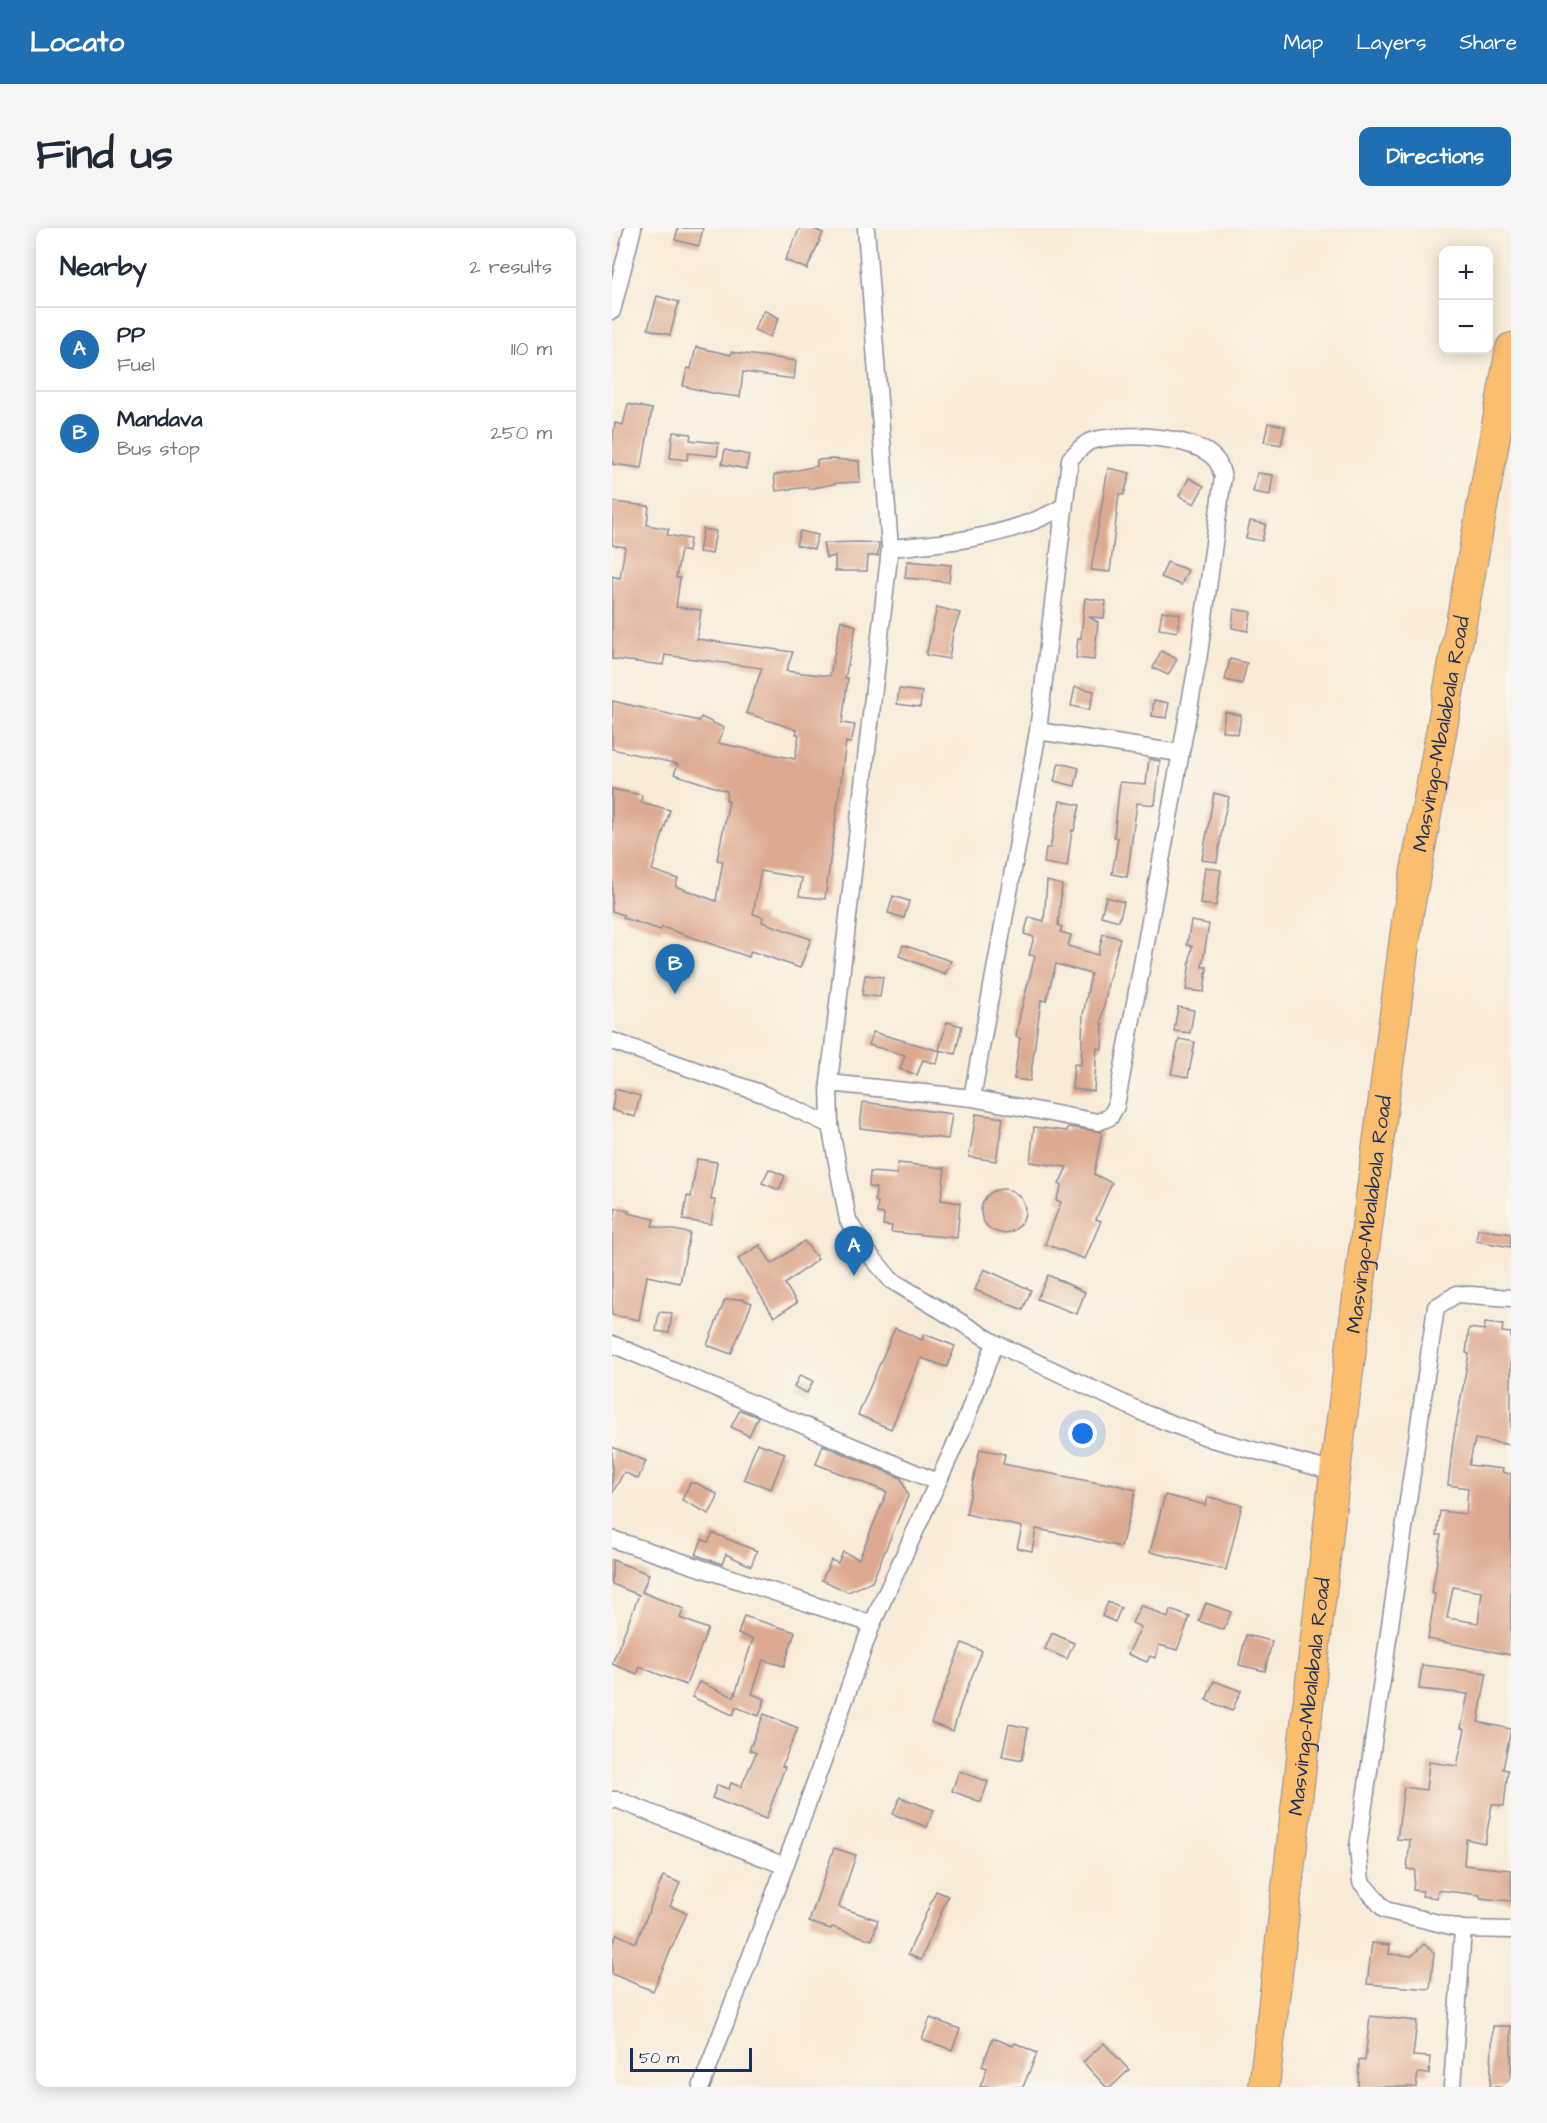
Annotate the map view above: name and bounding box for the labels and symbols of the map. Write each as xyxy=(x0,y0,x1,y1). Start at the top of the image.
street label: Masvingo-Mbalabala Road xyxy=(1406,613,1477,854)
pin: B xyxy=(656,944,694,994)
street label: Masvingo-Mbalabala Road xyxy=(1339,1094,1399,1335)
pin: A xyxy=(834,1226,874,1276)
your location xyxy=(1068,1419,1097,1448)
street label: Masvingo-Mbalabala Road xyxy=(1281,1576,1338,1817)
scale bar xyxy=(630,2045,752,2072)

